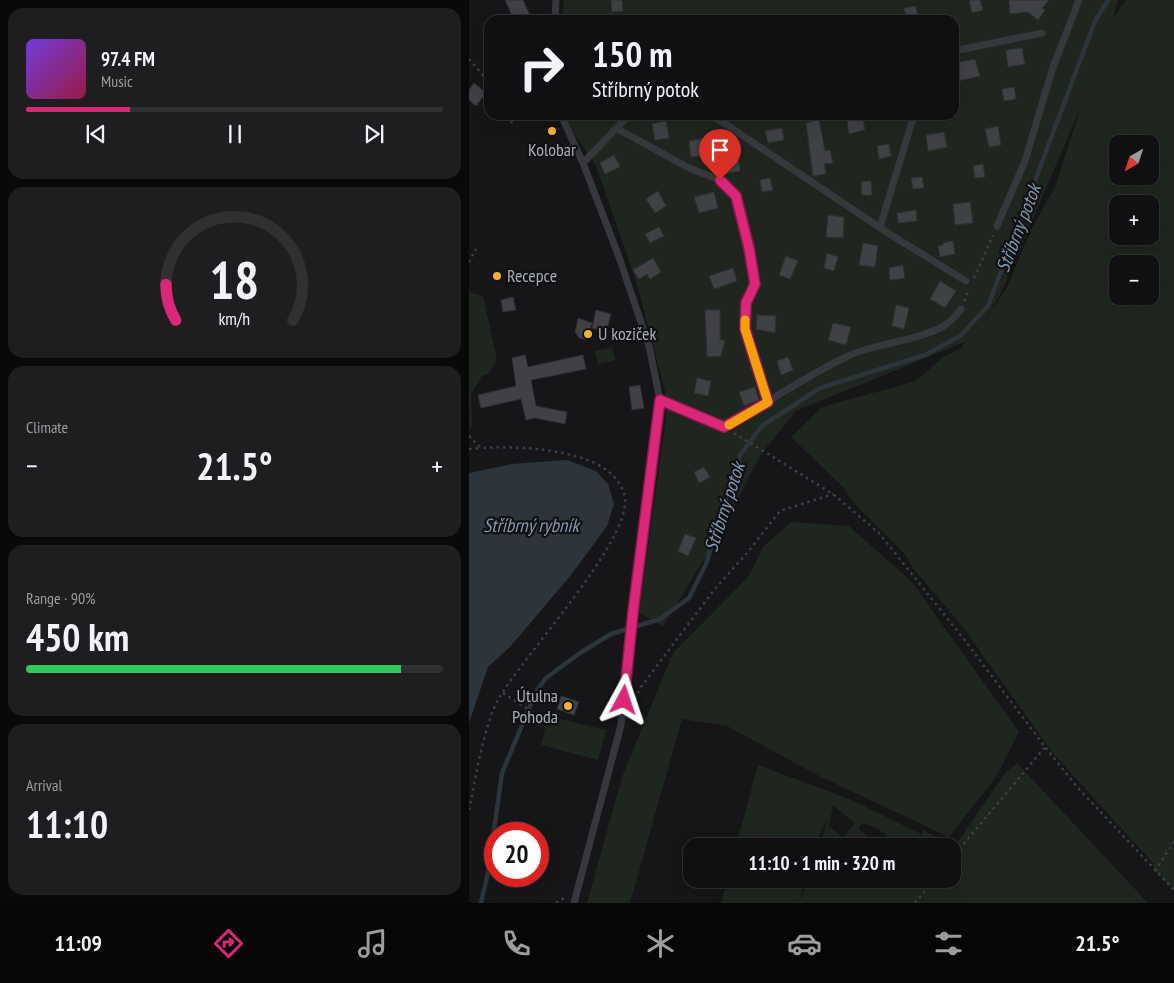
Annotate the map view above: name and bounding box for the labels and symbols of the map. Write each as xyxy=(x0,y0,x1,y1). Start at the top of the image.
marker: Kolobar xyxy=(546,125,558,137)
pin xyxy=(699,129,741,180)
north arrow xyxy=(1109,135,1159,185)
place label: Kolobar xyxy=(528,138,576,161)
water label: Stříbrný potok xyxy=(990,178,1047,275)
place label: Recepce xyxy=(507,264,557,287)
marker: Recepce xyxy=(491,270,503,282)
place label: U koziček xyxy=(598,322,656,345)
marker: U koziček xyxy=(582,328,594,340)
water label: Stříbrný potok xyxy=(698,457,750,555)
water label: Stříbrný rybník xyxy=(483,513,581,537)
position arrow xyxy=(597,673,649,725)
place label: Útulna Pohoda xyxy=(512,684,558,728)
marker: Útulna Pohoda xyxy=(562,700,574,712)
speed limit sign: 20 xyxy=(484,822,549,887)

